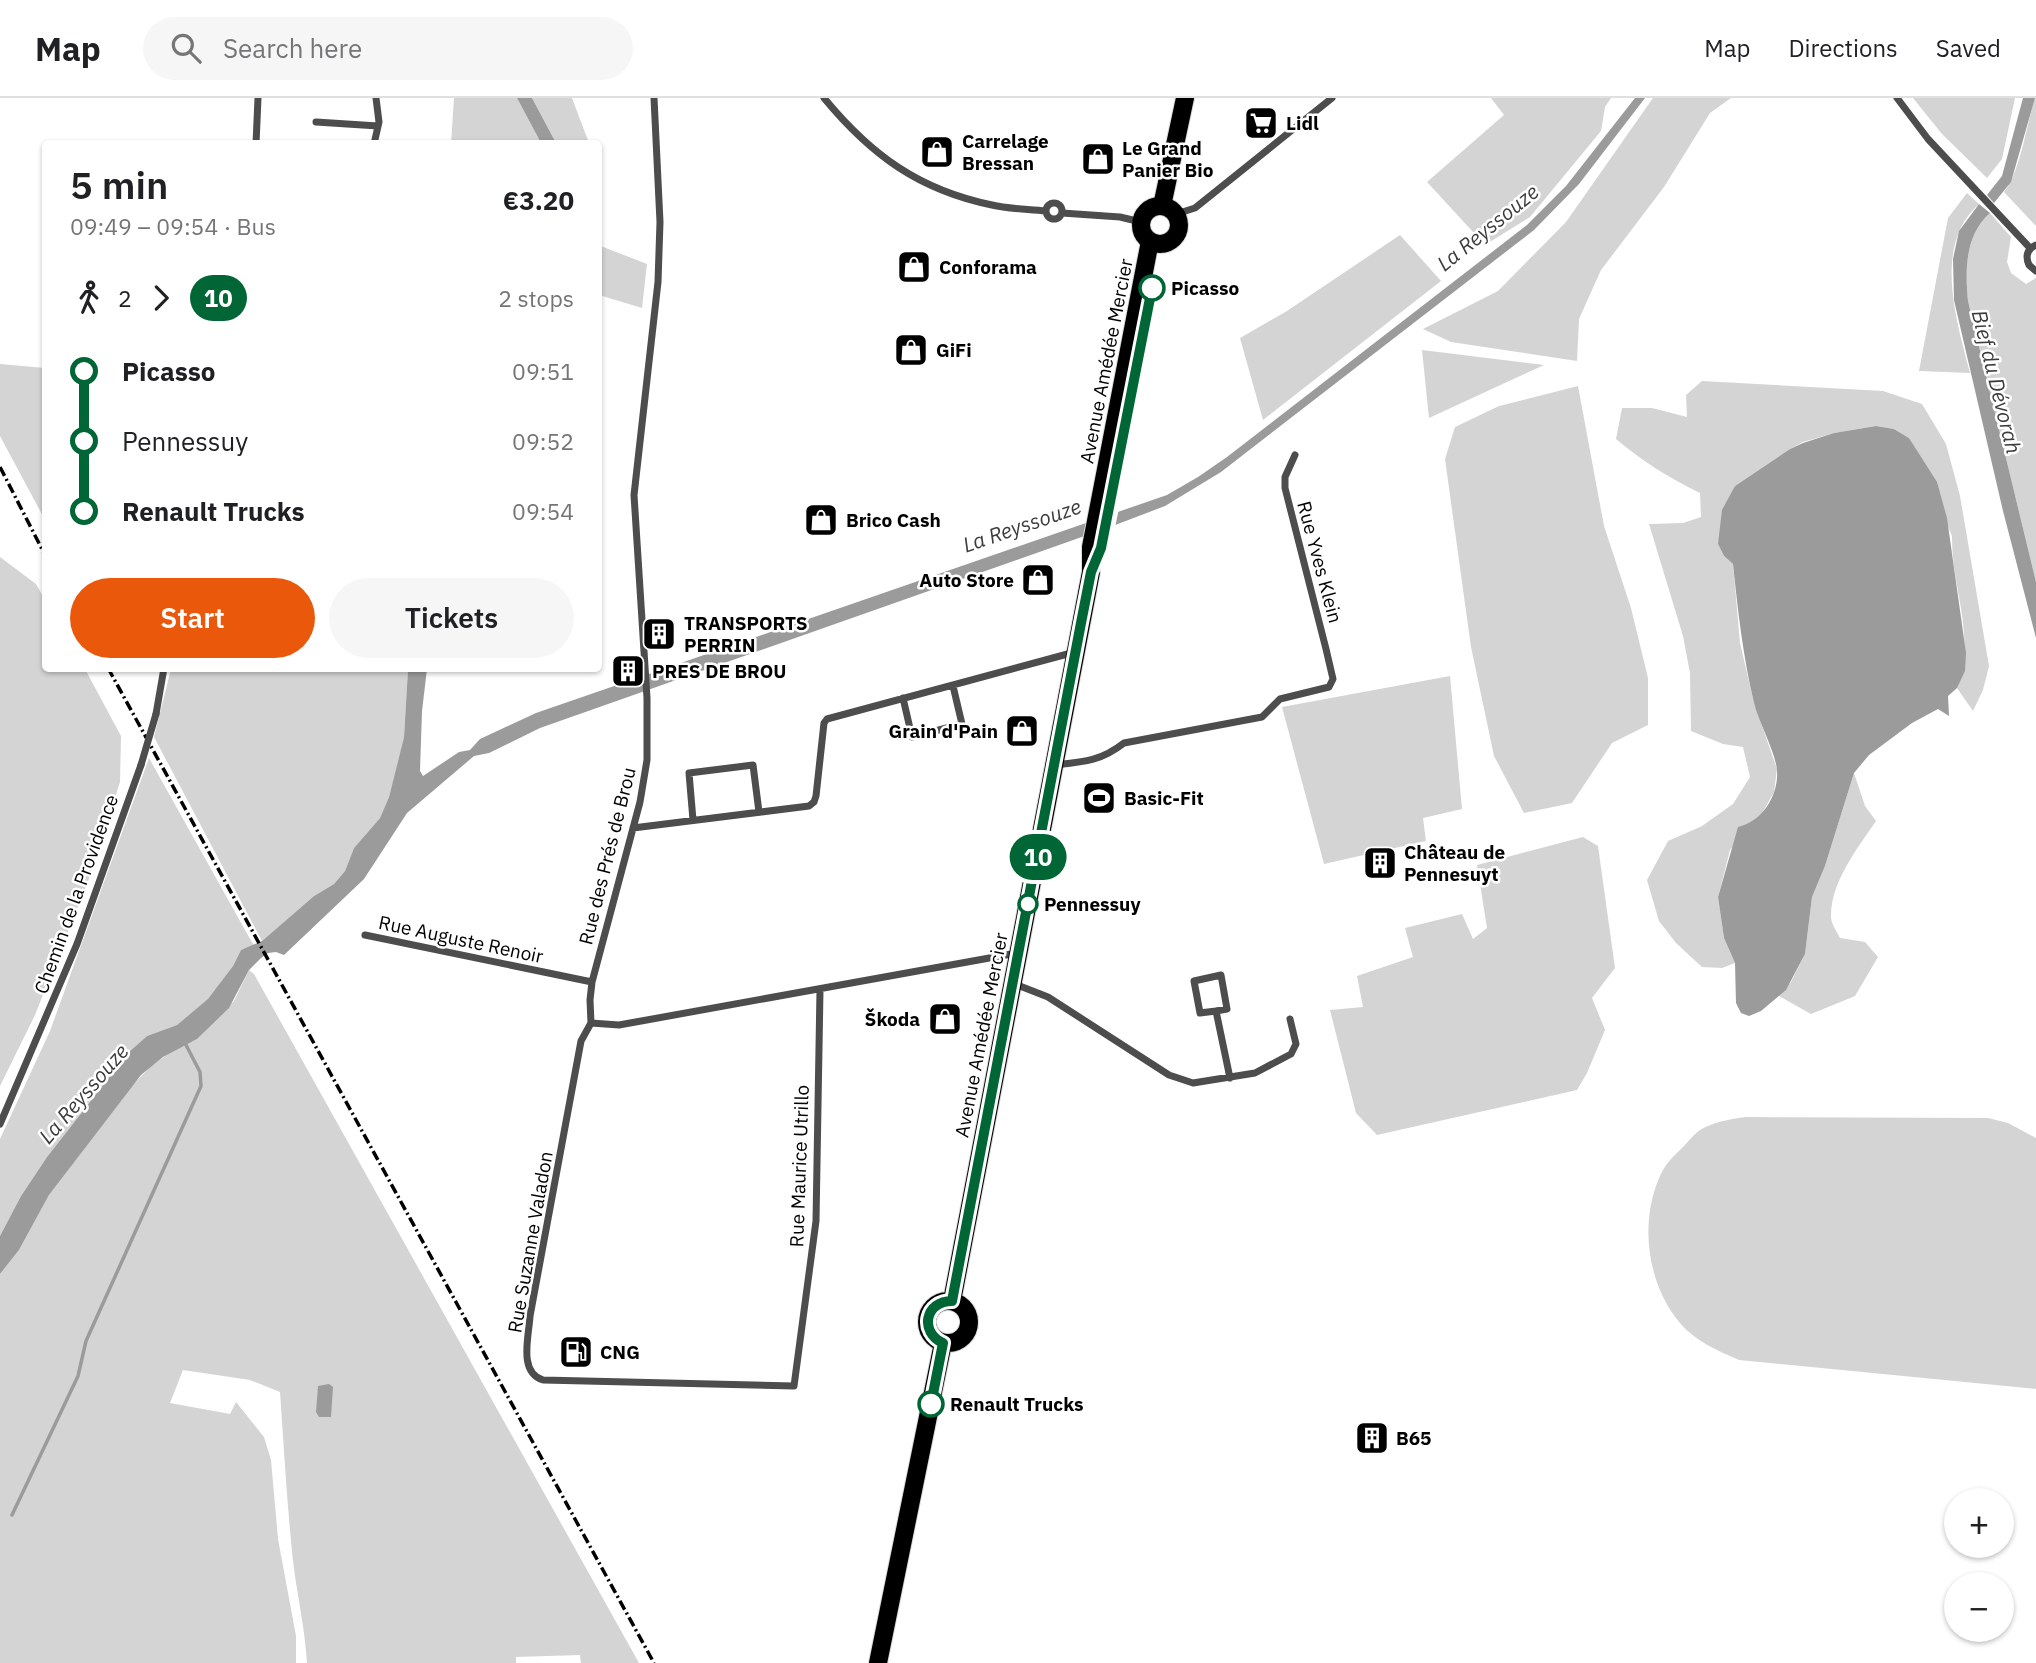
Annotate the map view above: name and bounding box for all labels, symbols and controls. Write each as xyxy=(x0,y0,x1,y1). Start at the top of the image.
search box xyxy=(143,17,633,80)
text: Map xyxy=(35,27,101,70)
icon: search xyxy=(167,29,205,67)
text: Search here xyxy=(223,31,362,65)
text: Map xyxy=(1704,32,1750,64)
text: Directions xyxy=(1788,32,1898,64)
text: Saved xyxy=(1936,32,2001,64)
supermarket icon: Lidl xyxy=(1242,104,1280,142)
place label: Lidl xyxy=(1286,111,1319,135)
place label: Carrelage Bressan xyxy=(962,129,1049,175)
shop icon: Carrelage Bressan xyxy=(918,133,956,171)
place label: Le Grand Panier Bio xyxy=(1122,136,1214,182)
shop icon: Le Grand Panier Bio xyxy=(1079,140,1117,178)
text: 5 min xyxy=(70,160,168,209)
water label: La Reyssouze xyxy=(1431,177,1544,277)
text: €3.20 xyxy=(503,183,574,217)
text: 09:49 – 09:54 · Bus xyxy=(70,211,276,241)
shop icon: Conforama xyxy=(895,248,933,286)
place label: Conforama xyxy=(939,255,1037,279)
street label: Avenue Amédée Mercier xyxy=(1074,257,1138,465)
marker: Picasso xyxy=(1139,275,1165,301)
place label: Picasso xyxy=(1171,276,1240,300)
icon: walk xyxy=(70,279,108,317)
icon: forward xyxy=(142,279,180,317)
text: 10 xyxy=(204,282,233,314)
text: 2 xyxy=(118,283,132,313)
text: 2 stops xyxy=(498,283,574,313)
water label: Bief du Dévorah xyxy=(1966,307,2028,457)
shop icon: GiFi xyxy=(892,331,930,369)
place label: GiFi xyxy=(936,338,972,362)
text: Picasso xyxy=(122,354,215,388)
text: 09:51 xyxy=(512,356,574,386)
text: Pennessuy xyxy=(122,424,248,458)
text: 09:52 xyxy=(512,426,574,456)
water label: La Reyssouze xyxy=(959,492,1085,558)
text: Renault Trucks xyxy=(122,494,305,528)
text: 09:54 xyxy=(512,496,574,526)
street label: Rue Yves Klein xyxy=(1292,498,1348,626)
shop icon: Brico Cash xyxy=(802,501,840,539)
place label: Brico Cash xyxy=(846,508,941,532)
shop icon: Auto Store xyxy=(1019,561,1057,599)
place label: Auto Store xyxy=(919,568,1014,592)
button: Start xyxy=(70,578,315,658)
button: Tickets xyxy=(329,578,574,658)
place label: TRANSPORTS PERRIN xyxy=(684,611,808,657)
building icon: TRANSPORTS PERRIN xyxy=(640,615,678,653)
building icon: PRES DE BROU xyxy=(609,652,647,690)
place label: PRES DE BROU xyxy=(652,659,786,683)
shop icon: Grain d'Pain xyxy=(1003,712,1041,750)
place label: Grain d'Pain xyxy=(888,719,998,743)
street label: Rue des Prés de Brou xyxy=(573,765,641,947)
sports icon: Basic-Fit xyxy=(1080,779,1118,817)
place label: Basic-Fit xyxy=(1124,786,1204,810)
street label: Chemin de la Providence xyxy=(29,791,123,997)
line badge: 10 xyxy=(1006,834,1070,880)
place label: Château de Pennesuyt xyxy=(1404,840,1505,886)
text: 10 xyxy=(1024,841,1052,873)
building icon: Château de Pennesuyt xyxy=(1361,844,1399,882)
place label: Pennessuy xyxy=(1044,892,1141,916)
marker: Pennessuy xyxy=(1018,894,1038,914)
street label: Rue Auguste Renoir xyxy=(376,910,546,968)
street label: Avenue Amédée Mercier xyxy=(949,931,1013,1139)
shop icon: Škoda xyxy=(926,1000,964,1038)
place label: Škoda xyxy=(865,1007,920,1031)
water label: La Reyssouze xyxy=(32,1037,134,1149)
street label: Rue Maurice Utrillo xyxy=(784,1084,814,1248)
street label: Rue Suzanne Valadon xyxy=(502,1149,558,1335)
fuel station icon: CNG xyxy=(557,1333,595,1371)
place label: CNG xyxy=(600,1340,640,1364)
marker: Renault Trucks xyxy=(918,1391,944,1417)
place label: Renault Trucks xyxy=(950,1392,1084,1416)
building icon: B65 xyxy=(1353,1419,1391,1457)
place label: B65 xyxy=(1396,1426,1431,1450)
map controls xyxy=(1944,1488,2014,1642)
button: + xyxy=(1944,1488,2014,1558)
button: − xyxy=(1944,1572,2014,1642)

